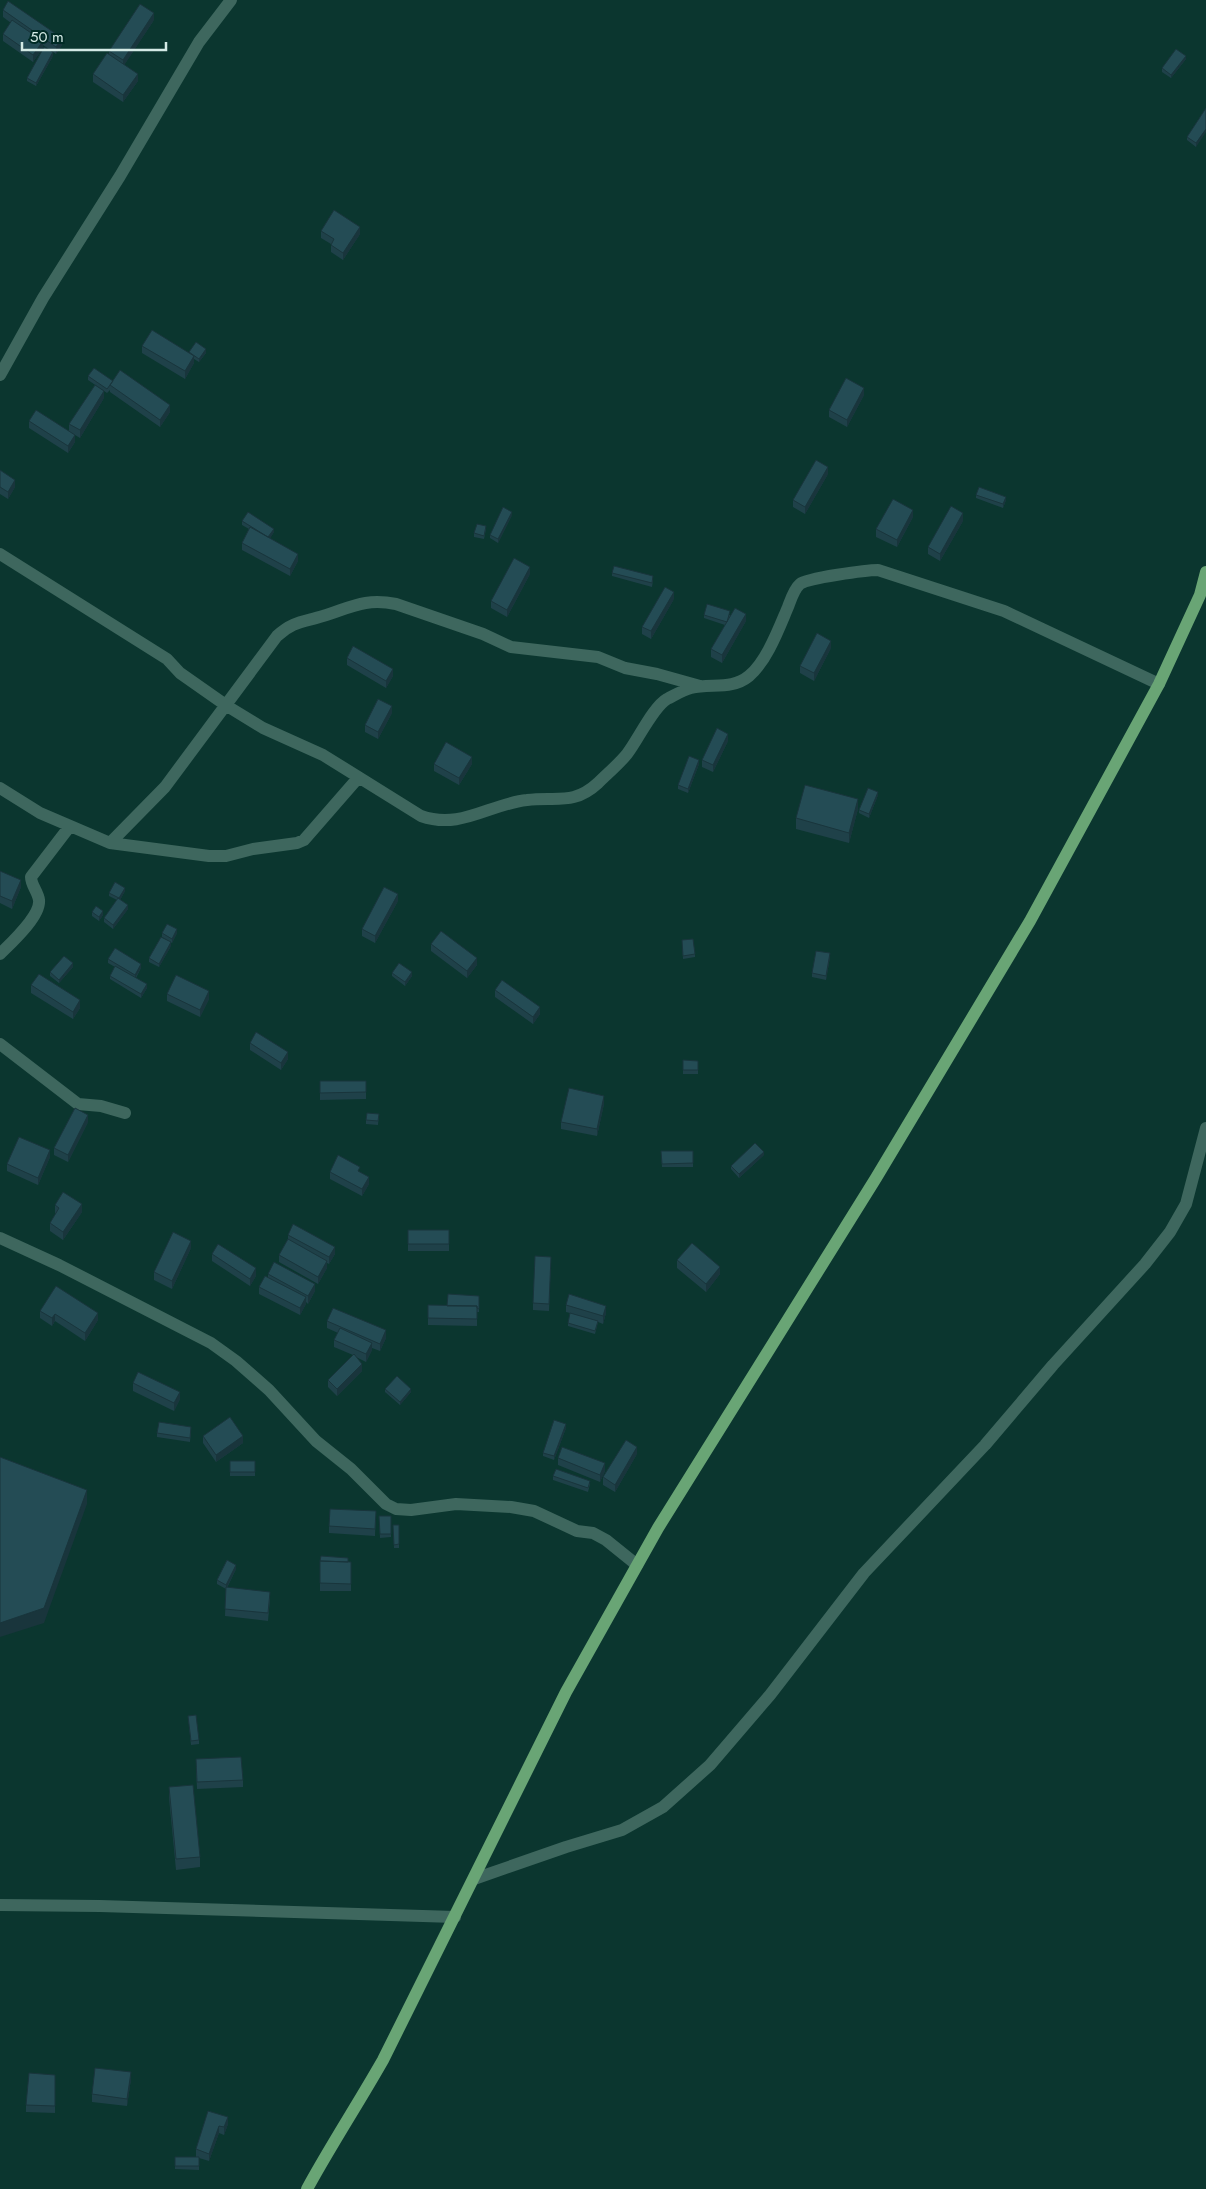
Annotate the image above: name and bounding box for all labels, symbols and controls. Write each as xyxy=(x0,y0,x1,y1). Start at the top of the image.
scale bar xyxy=(22,20,166,52)
text: 50 m xyxy=(30,26,64,48)

